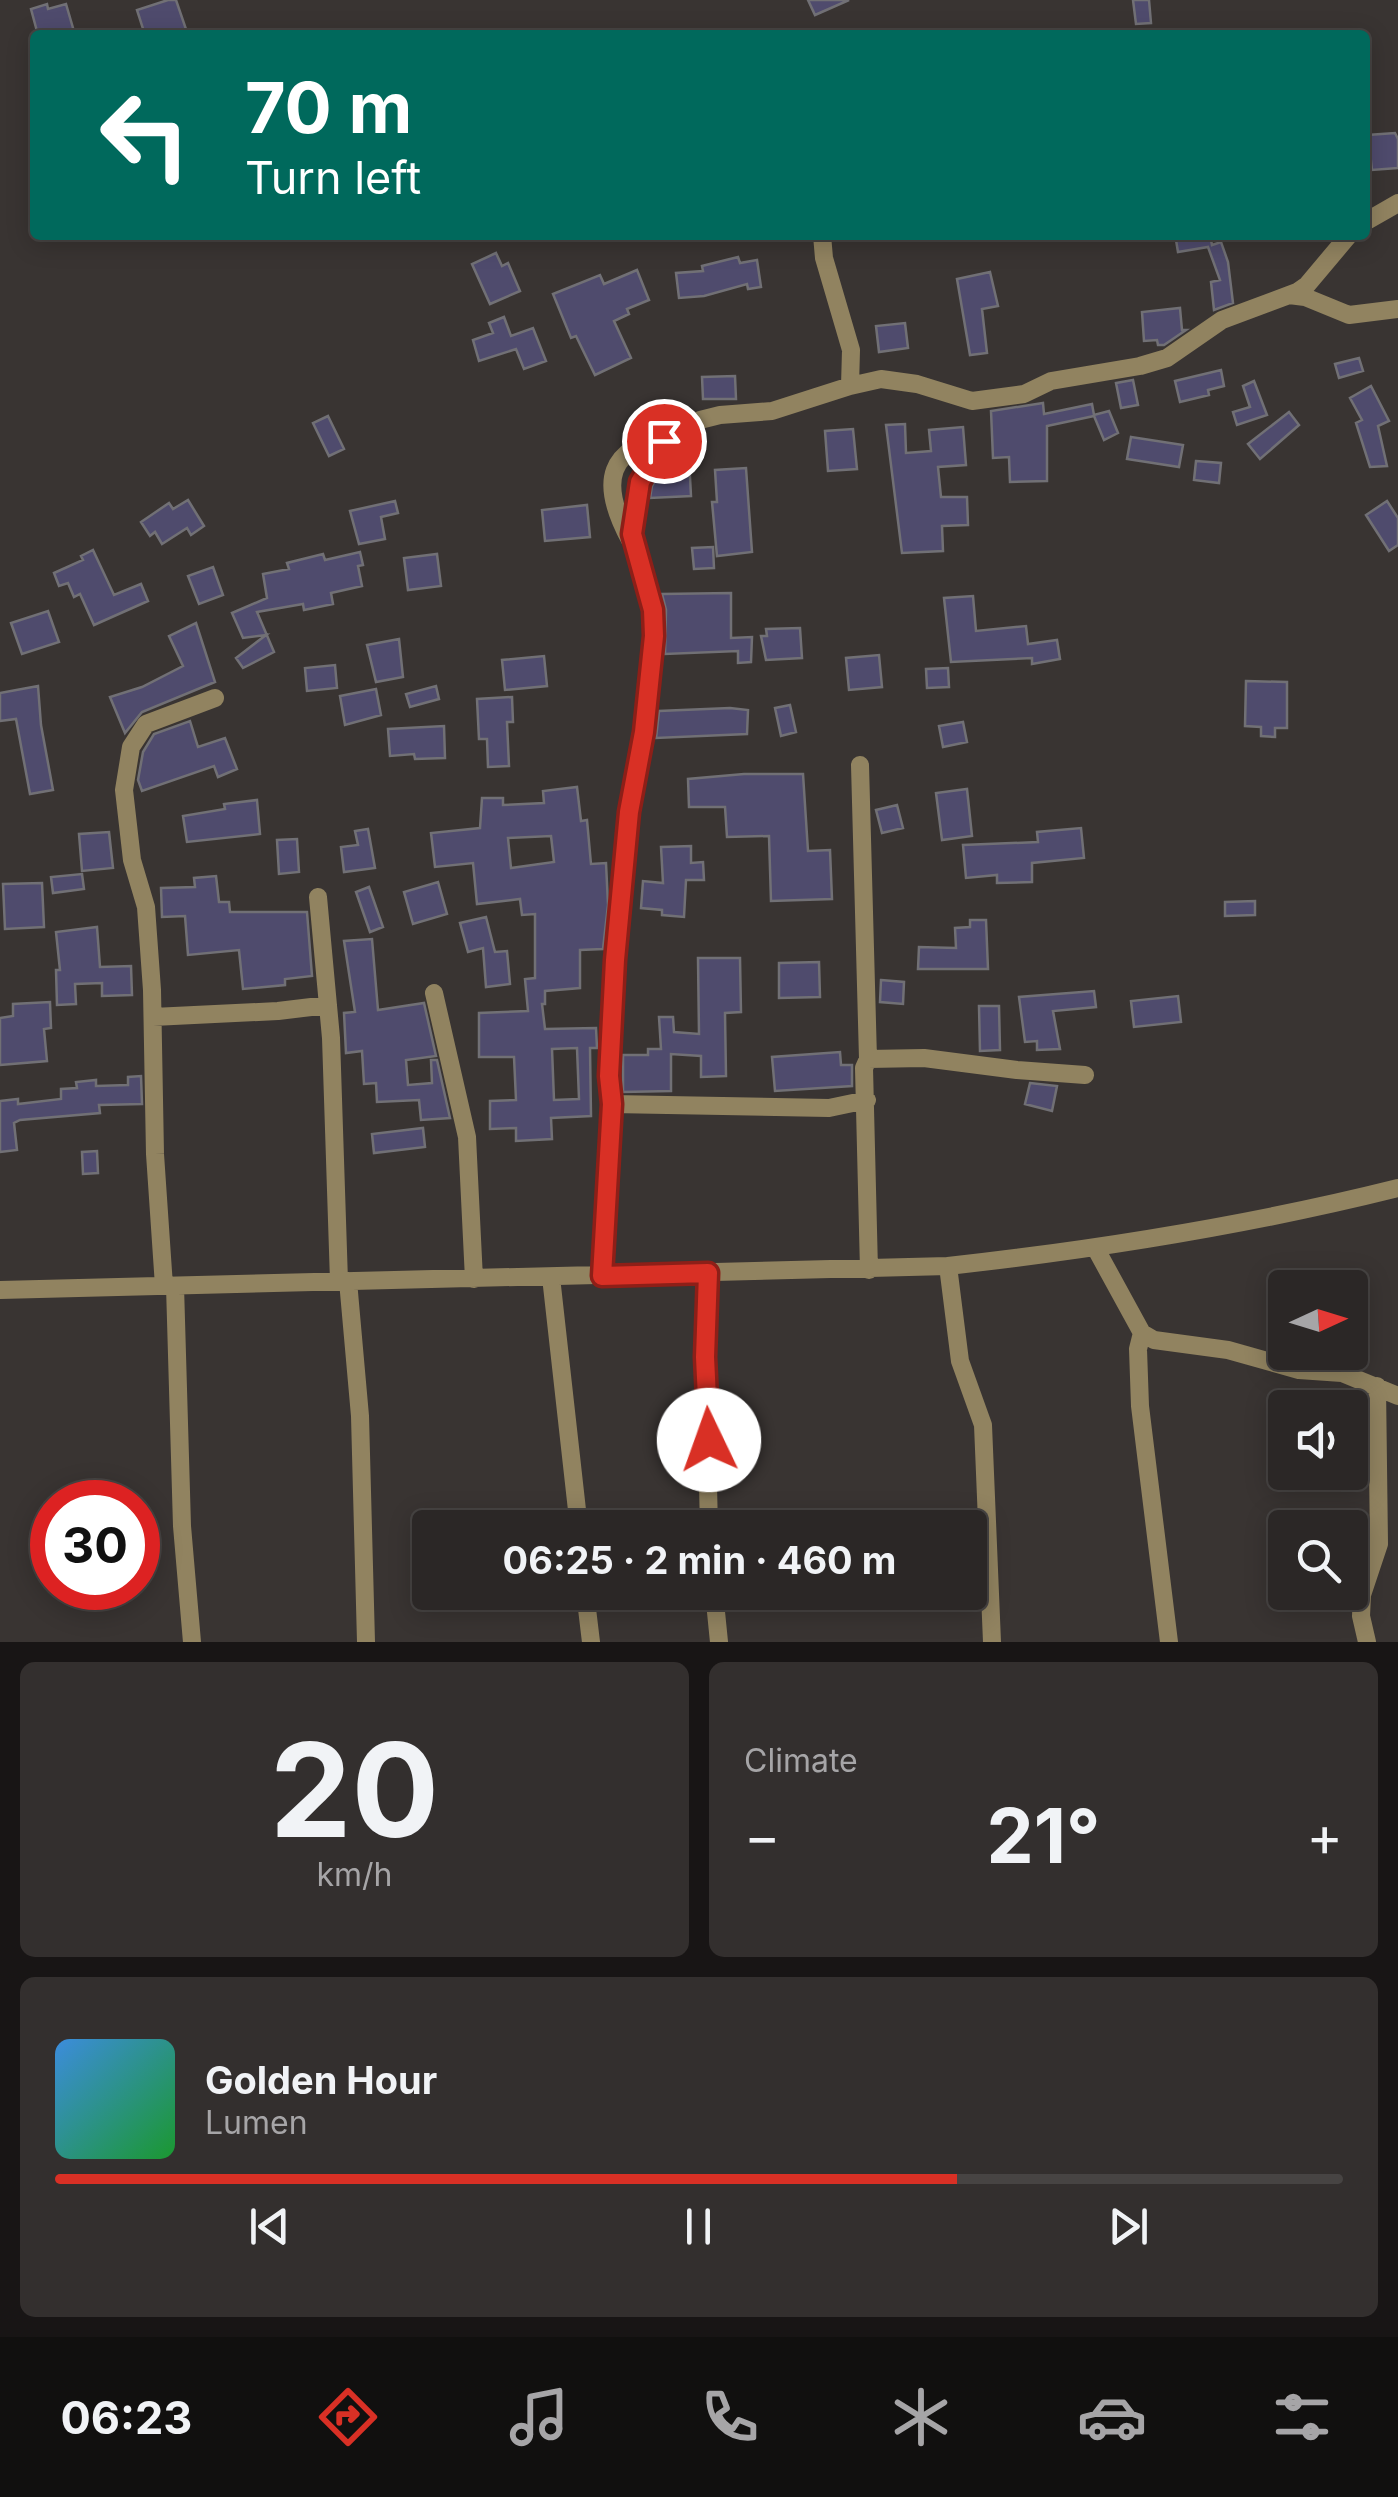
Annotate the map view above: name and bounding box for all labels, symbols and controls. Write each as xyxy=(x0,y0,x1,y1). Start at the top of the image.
text: 70 m xyxy=(245,65,412,150)
icon: left xyxy=(80,70,210,200)
text: Turn left xyxy=(245,150,421,205)
pin xyxy=(622,399,707,484)
icon: arrive xyxy=(637,414,692,469)
north arrow xyxy=(1268,1270,1368,1370)
map controls xyxy=(1268,1270,1368,1610)
position arrow xyxy=(657,1388,761,1492)
button: sound xyxy=(1268,1390,1368,1490)
speed limit sign: 30 xyxy=(30,1480,160,1610)
button: search xyxy=(1268,1510,1368,1610)
text: 06:25 · 2 min · 460 m xyxy=(503,1537,896,1583)
text: 20 xyxy=(270,1711,439,1868)
text: Climate xyxy=(744,1741,858,1780)
text: 21° xyxy=(986,1790,1101,1881)
text: − xyxy=(744,1803,780,1869)
text: + xyxy=(1307,1803,1343,1869)
text: km/h xyxy=(316,1855,393,1894)
text: Golden Hour xyxy=(205,2057,437,2103)
text: Lumen xyxy=(205,2103,308,2142)
icon: previous xyxy=(242,2199,297,2254)
icon: pause xyxy=(671,2199,726,2254)
icon: next xyxy=(1101,2199,1156,2254)
icon: directions xyxy=(313,2382,383,2452)
icon: music xyxy=(504,2382,574,2452)
icon: phone xyxy=(695,2382,765,2452)
icon: climate xyxy=(886,2382,956,2452)
icon: car xyxy=(1077,2382,1147,2452)
icon: filters xyxy=(1267,2382,1337,2452)
text: 06:23 xyxy=(60,2390,192,2445)

